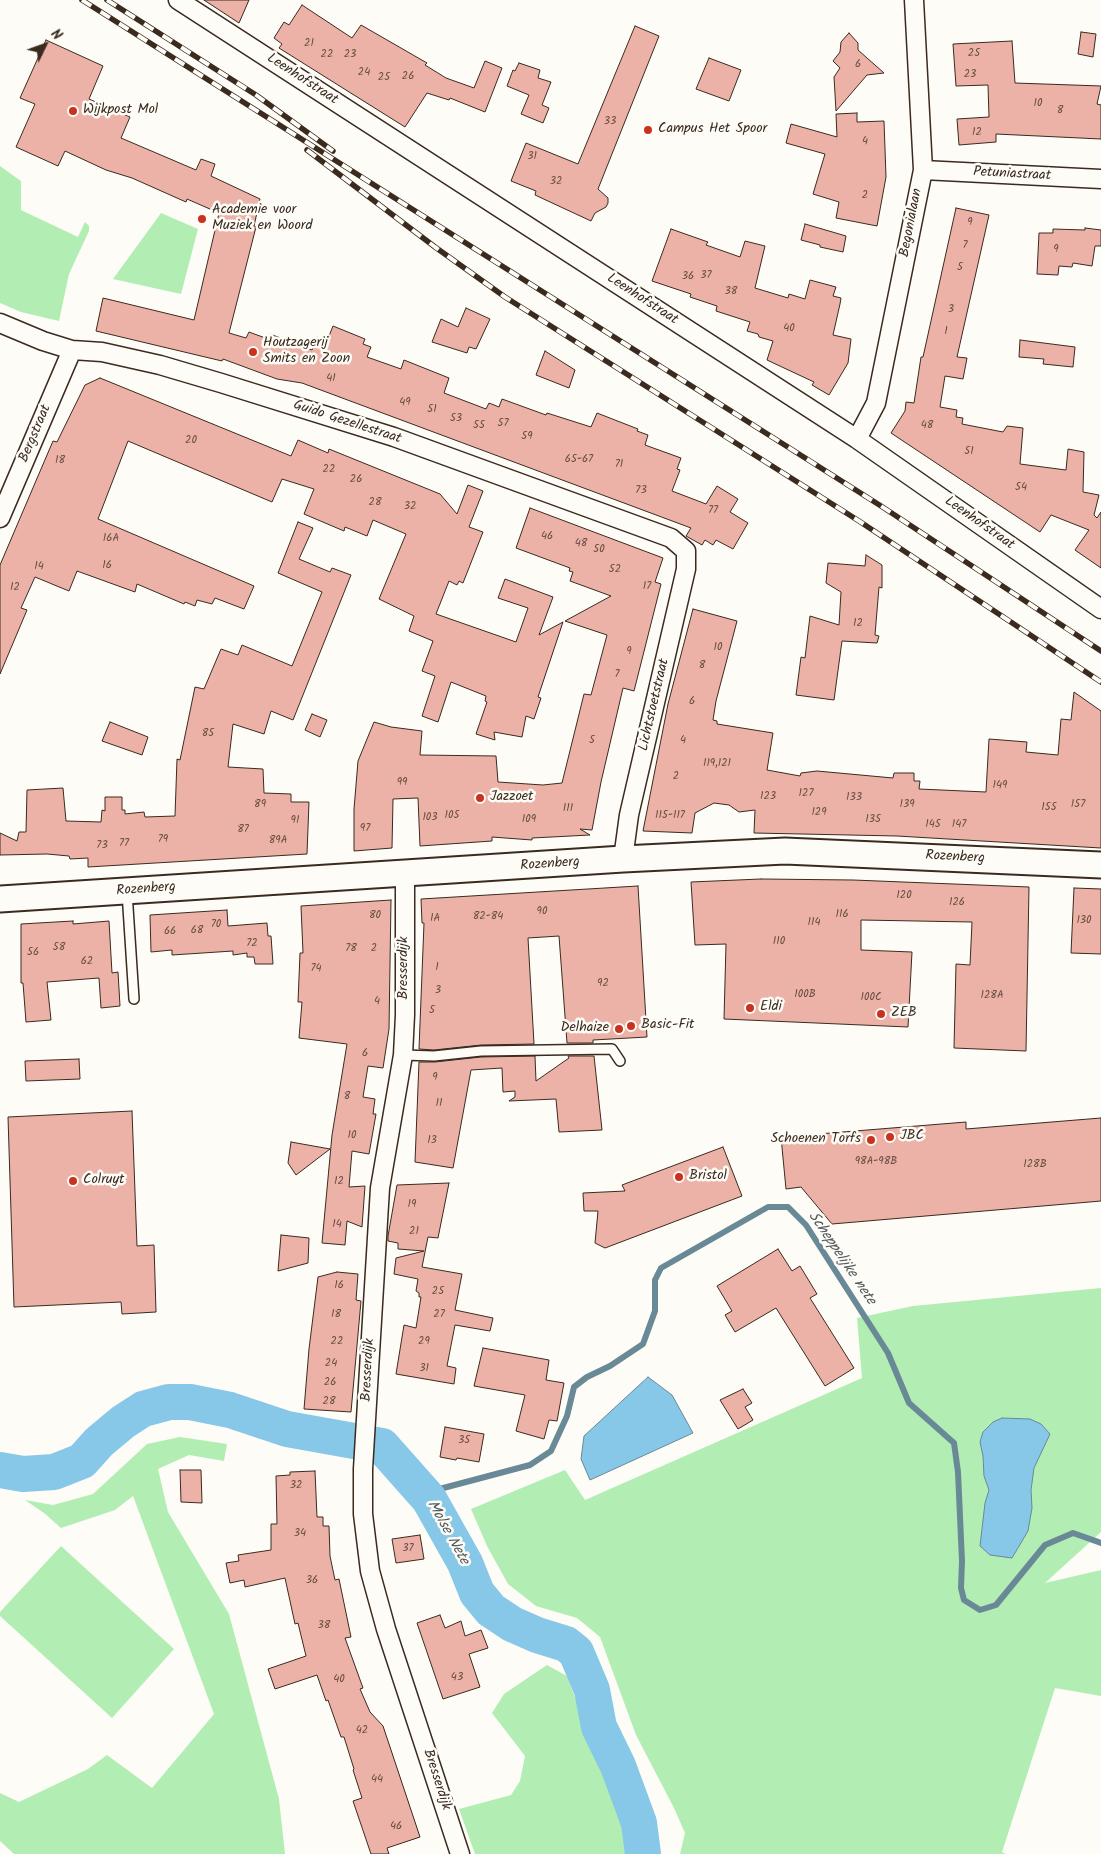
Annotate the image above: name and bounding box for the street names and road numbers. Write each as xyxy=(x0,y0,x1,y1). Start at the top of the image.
street label: Leenhofstraat xyxy=(263,51,341,109)
street label: Petuniastraat xyxy=(973,165,1051,185)
street label: Begonialaan xyxy=(897,187,927,259)
street label: Leenhofstraat xyxy=(603,271,681,329)
street label: Guido Gezellestraat xyxy=(291,398,403,448)
street label: Bergstraat xyxy=(16,403,56,465)
street label: Leenhofstraat xyxy=(941,494,1017,554)
street label: Lichtstoetstraat xyxy=(636,657,674,753)
street label: Rozenberg xyxy=(925,848,985,868)
street label: Rozenberg xyxy=(520,855,580,875)
street label: Rozenberg xyxy=(116,880,176,900)
street label: Bresserdijk xyxy=(397,936,413,1000)
street label: Bresserdijk xyxy=(359,1338,379,1402)
street label: Bresserdijk xyxy=(418,1747,454,1813)

